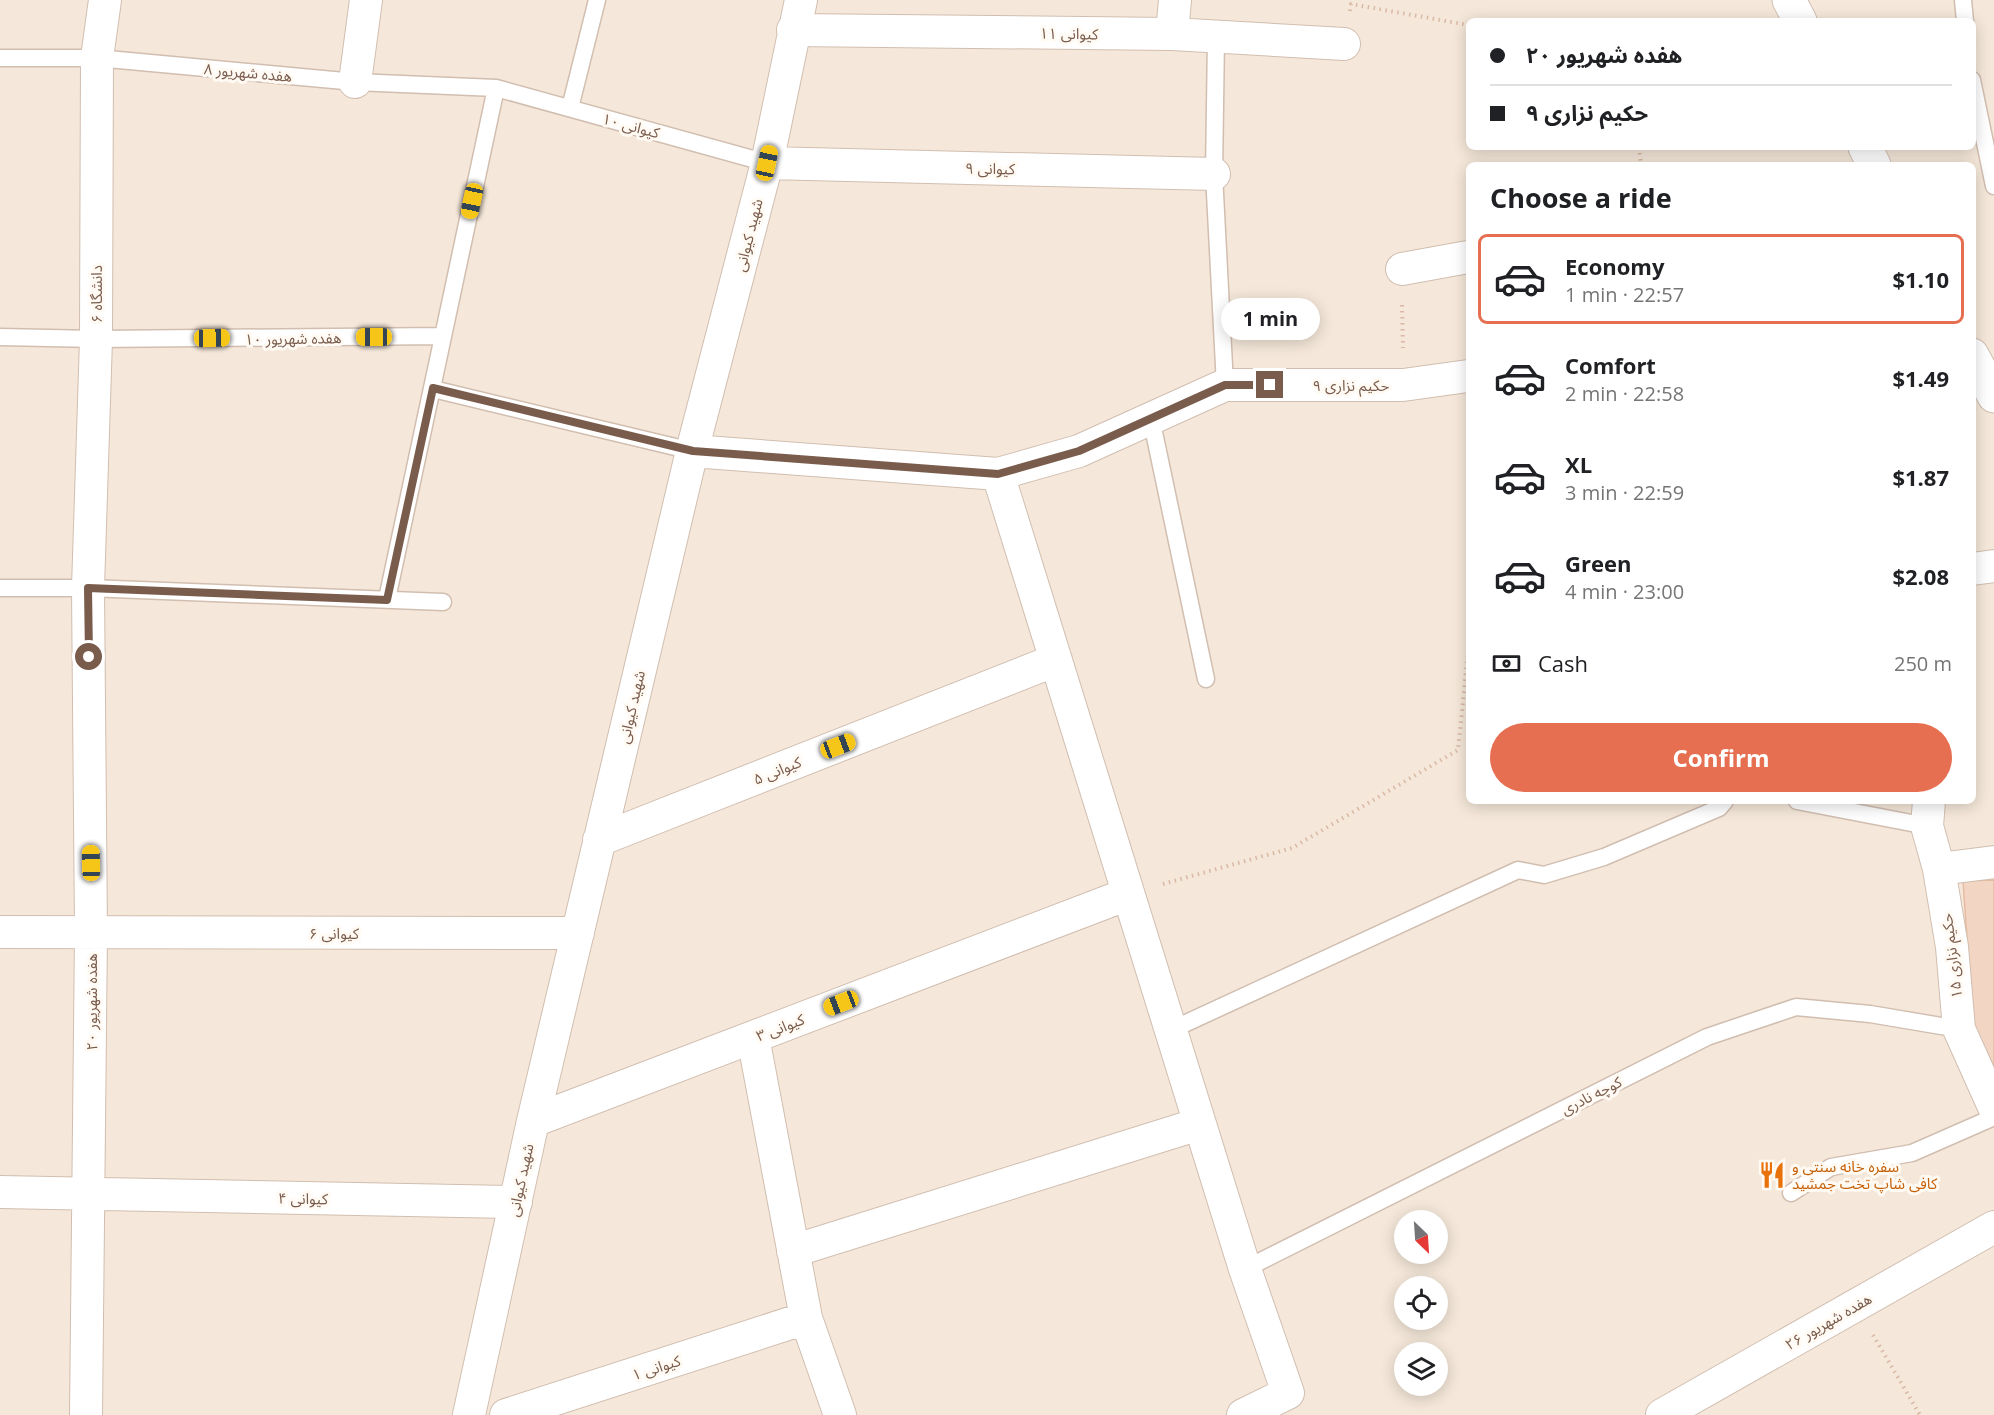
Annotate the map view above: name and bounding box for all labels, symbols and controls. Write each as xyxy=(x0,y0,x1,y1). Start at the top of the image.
street label: کیوانی ۱۱ xyxy=(1040,22,1099,44)
text: هفده شهریور ۲۰ xyxy=(1526,39,1682,69)
street label: هفده شهریور ۸ xyxy=(203,58,293,86)
text: حکیم نزاری ۹ xyxy=(1526,97,1648,127)
street label: کیوانی ۱۰ xyxy=(600,108,663,142)
car xyxy=(754,144,780,182)
street label: کیوانی ۹ xyxy=(965,158,1016,178)
text: Choose a ride xyxy=(1490,179,1672,216)
car xyxy=(459,182,485,220)
street label: شهید کیوانی xyxy=(729,196,767,273)
text: Economy xyxy=(1565,251,1664,281)
icon: car xyxy=(1493,252,1547,306)
text: $1.10 xyxy=(1892,264,1949,294)
street label: دانشگاه ۶ xyxy=(86,265,106,323)
text: 1 min · 22:57 xyxy=(1565,281,1684,308)
callout: 1 min xyxy=(1220,298,1320,340)
text: 1 min xyxy=(1243,305,1298,332)
street label: هفده شهریور ۱۰ xyxy=(244,327,342,349)
car xyxy=(356,328,392,346)
car xyxy=(194,329,230,347)
text: Comfort xyxy=(1565,350,1656,380)
icon: car xyxy=(1493,351,1547,405)
text: $1.49 xyxy=(1892,363,1949,393)
route end xyxy=(1256,371,1283,398)
street label: حکیم نزاری ۹ xyxy=(1313,375,1390,397)
text: 2 min · 22:58 xyxy=(1565,380,1684,407)
text: XL xyxy=(1565,449,1592,479)
icon: car xyxy=(1493,450,1547,504)
text: $1.87 xyxy=(1892,462,1949,492)
text: 3 min · 22:59 xyxy=(1565,479,1684,506)
text: Green xyxy=(1565,548,1631,578)
icon: car xyxy=(1493,549,1547,603)
text: $2.08 xyxy=(1892,561,1949,591)
text: 4 min · 23:00 xyxy=(1565,578,1684,605)
route start xyxy=(75,643,102,670)
icon: cash xyxy=(1490,647,1523,680)
text: Cash xyxy=(1538,648,1588,678)
text: 250 m xyxy=(1894,650,1952,677)
street label: شهید کیوانی xyxy=(613,668,649,745)
button: Confirm xyxy=(1490,723,1952,792)
car xyxy=(818,731,858,761)
street label: کیوانی ۵ xyxy=(750,751,805,789)
car xyxy=(82,845,100,881)
street label: حکیم نزاری ۱۵ xyxy=(1936,912,1968,1000)
street label: کیوانی ۶ xyxy=(309,923,360,943)
street label: هفده شهریور ۲۰ xyxy=(81,954,101,1050)
car xyxy=(821,988,861,1018)
street label: کیوانی ۳ xyxy=(753,1008,808,1045)
street label: کوچه نادری xyxy=(1557,1071,1626,1120)
street label: شهید کیوانی xyxy=(502,1141,538,1218)
place label: سفره خانه سنتی و کافی شاپ تخت جمشید xyxy=(1792,1156,1938,1194)
restaurant icon: سفره خانه سنتی و کافی شاپ تخت جمشید xyxy=(1757,1160,1787,1190)
street label: کیوانی ۴ xyxy=(278,1188,329,1208)
north arrow xyxy=(1394,1210,1448,1264)
map controls xyxy=(1394,1210,1448,1396)
button: locate xyxy=(1394,1276,1448,1330)
street label: هفده شهریور ۲۶ xyxy=(1781,1288,1875,1354)
button: layers xyxy=(1394,1342,1448,1396)
street label: کیوانی ۱ xyxy=(629,1350,684,1384)

